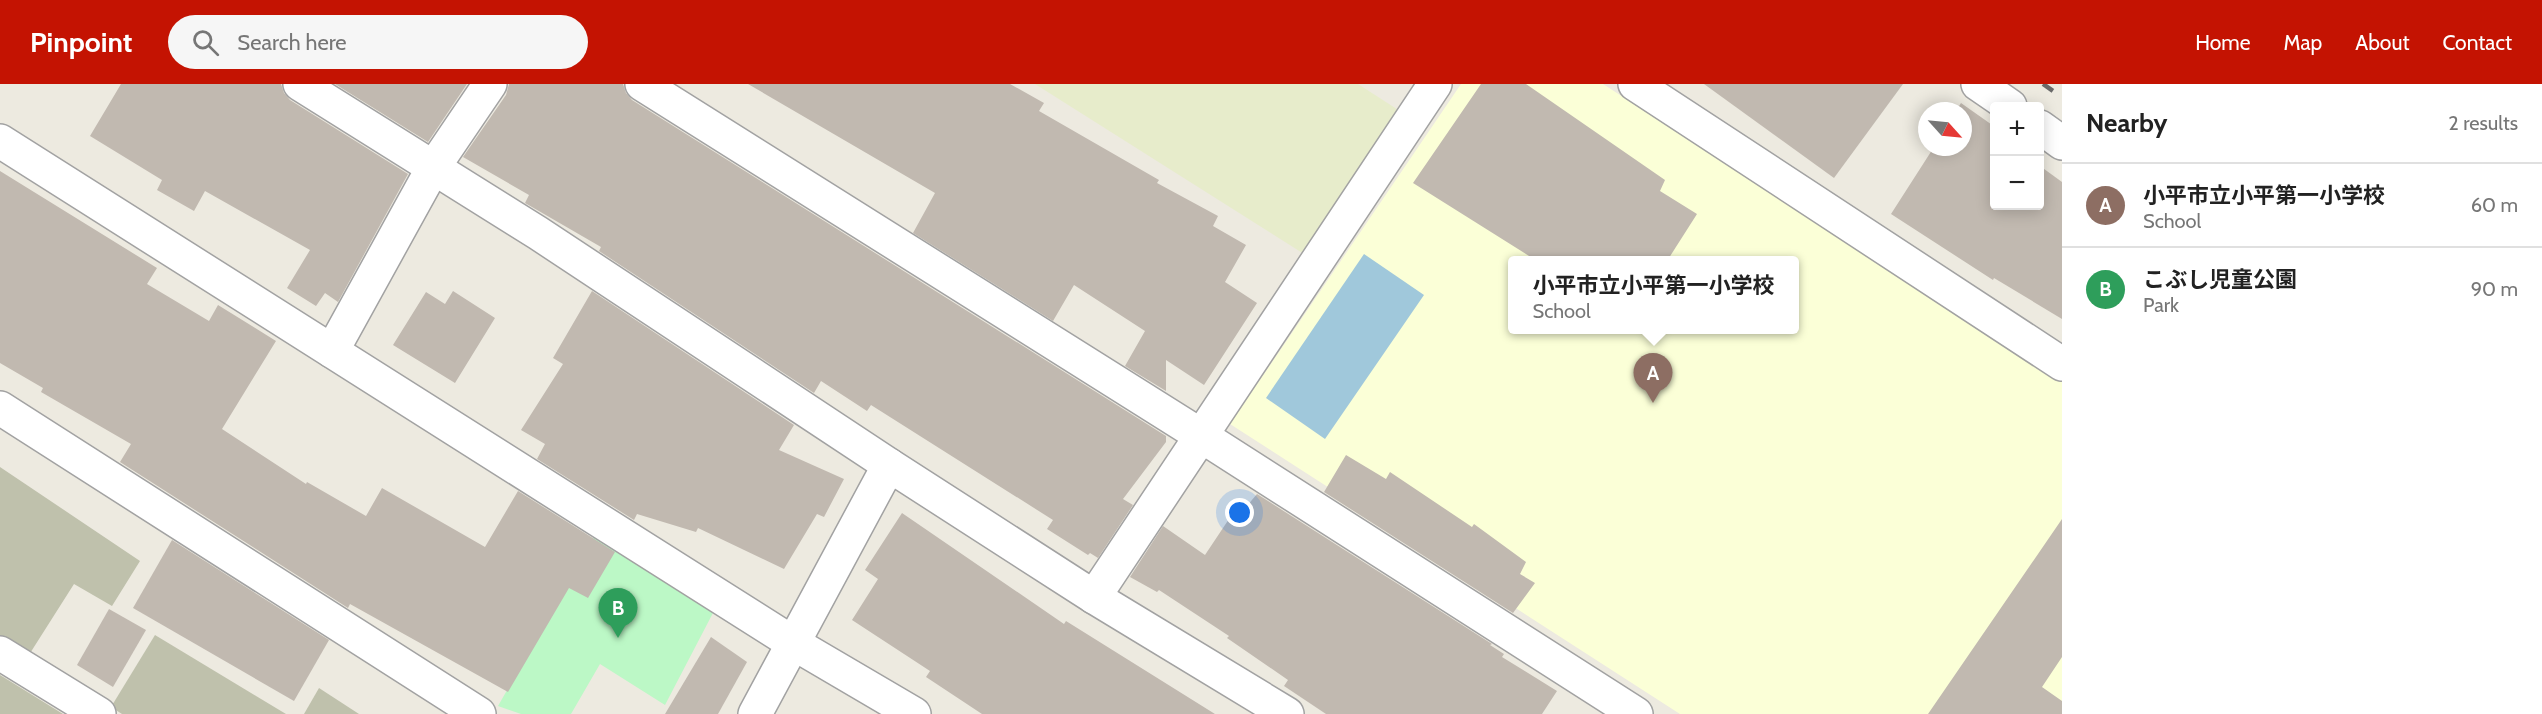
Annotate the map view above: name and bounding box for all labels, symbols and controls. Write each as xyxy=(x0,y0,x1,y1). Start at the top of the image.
search box xyxy=(168,15,588,69)
text: Pinpoint xyxy=(30,25,132,59)
icon: search xyxy=(189,26,222,59)
text: Search here xyxy=(237,29,347,56)
text: Home xyxy=(2195,30,2251,55)
text: Map xyxy=(2284,30,2322,55)
text: About xyxy=(2355,30,2409,55)
text: Contact xyxy=(2442,30,2512,55)
north arrow xyxy=(1918,102,1972,156)
map controls xyxy=(1990,102,2044,210)
button: + xyxy=(1990,102,2044,156)
text: Nearby xyxy=(2086,107,2167,139)
text: 2 results xyxy=(2448,111,2518,135)
button: − xyxy=(1990,156,2044,210)
text: 小平市立小平第一小学校 xyxy=(2143,182,2385,209)
text: A xyxy=(2099,193,2112,217)
text: 60 m xyxy=(2471,193,2518,217)
text: School xyxy=(2143,209,2201,233)
popup xyxy=(1508,256,1799,334)
text: こぶし児童公園 xyxy=(2143,266,2297,293)
text: 小平市立小平第一小学校 xyxy=(1532,272,1775,299)
text: B xyxy=(2099,277,2112,301)
text: 90 m xyxy=(2471,277,2518,301)
text: Park xyxy=(2143,293,2179,317)
text: School xyxy=(1532,299,1591,323)
pin: A xyxy=(1634,354,1672,403)
your location xyxy=(1225,498,1254,527)
pin: B xyxy=(598,588,638,638)

